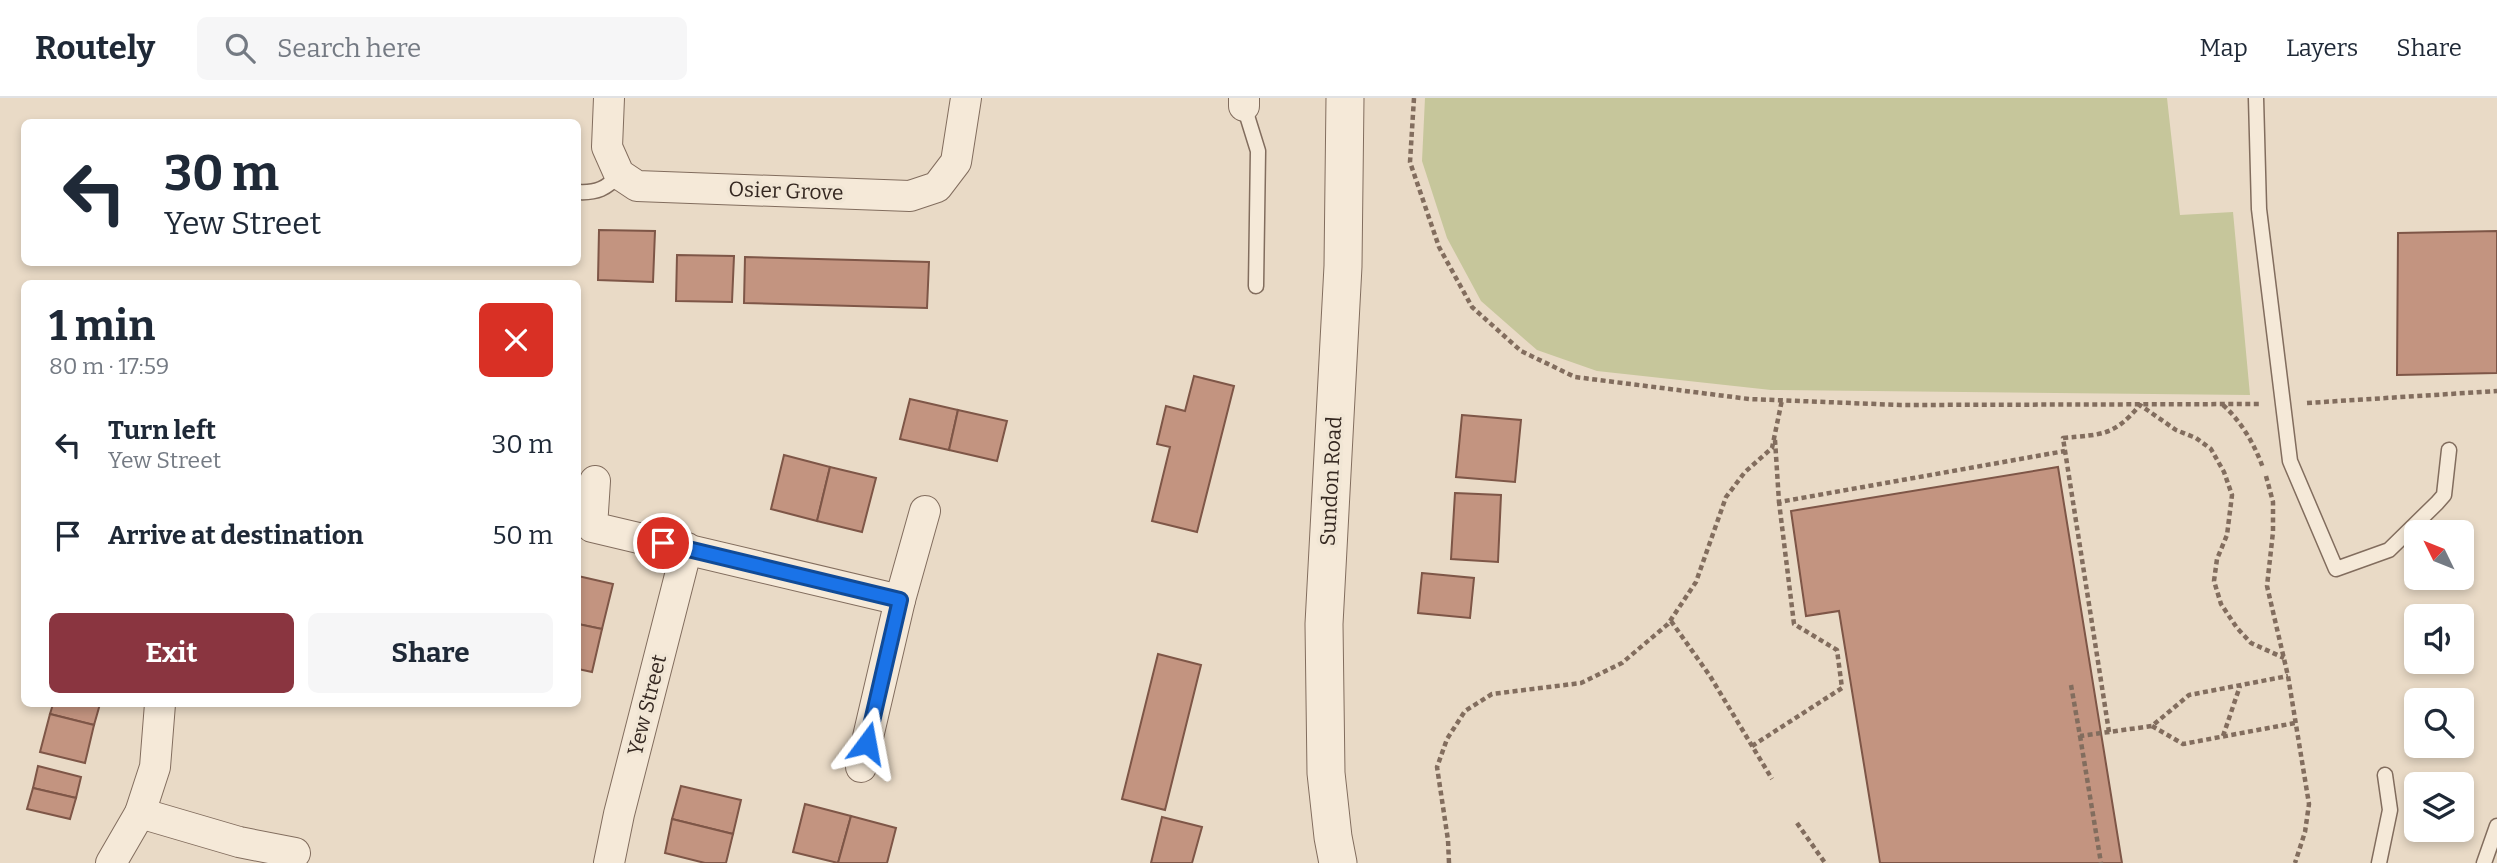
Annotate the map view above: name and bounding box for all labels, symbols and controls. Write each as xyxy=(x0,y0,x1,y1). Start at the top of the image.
search box xyxy=(197,17,687,80)
text: Routely xyxy=(35,28,155,68)
icon: search xyxy=(221,29,259,67)
text: Search here xyxy=(277,33,421,64)
text: Map xyxy=(2200,34,2248,62)
text: Layers xyxy=(2286,34,2358,62)
text: Share xyxy=(2396,34,2462,62)
text: 30 m xyxy=(164,144,279,203)
icon: left xyxy=(49,147,140,238)
street label: Osier Grove xyxy=(728,176,844,206)
text: Yew Street xyxy=(164,204,321,242)
text: 1 min xyxy=(49,301,155,351)
button: close xyxy=(479,303,553,377)
text: 80 m · 17:59 xyxy=(49,352,169,380)
text: Turn left xyxy=(108,415,216,446)
street label: Sundon Road xyxy=(1315,415,1347,547)
icon: left xyxy=(49,426,87,464)
text: 30 m xyxy=(492,429,553,460)
text: Yew Street xyxy=(108,446,221,474)
pin xyxy=(633,513,693,573)
icon: arrive xyxy=(49,517,87,555)
text: Arrive at destination xyxy=(108,520,363,551)
text: 50 m xyxy=(492,520,553,551)
north arrow xyxy=(2404,520,2474,590)
map controls xyxy=(2404,520,2474,842)
icon: arrive xyxy=(644,524,682,562)
button: sound xyxy=(2404,604,2474,674)
button: Exit xyxy=(49,613,294,693)
button: Share xyxy=(308,613,553,693)
street label: Yew Street xyxy=(622,651,672,758)
button: search xyxy=(2404,688,2474,758)
position arrow xyxy=(830,706,904,780)
button: layers xyxy=(2404,772,2474,842)

